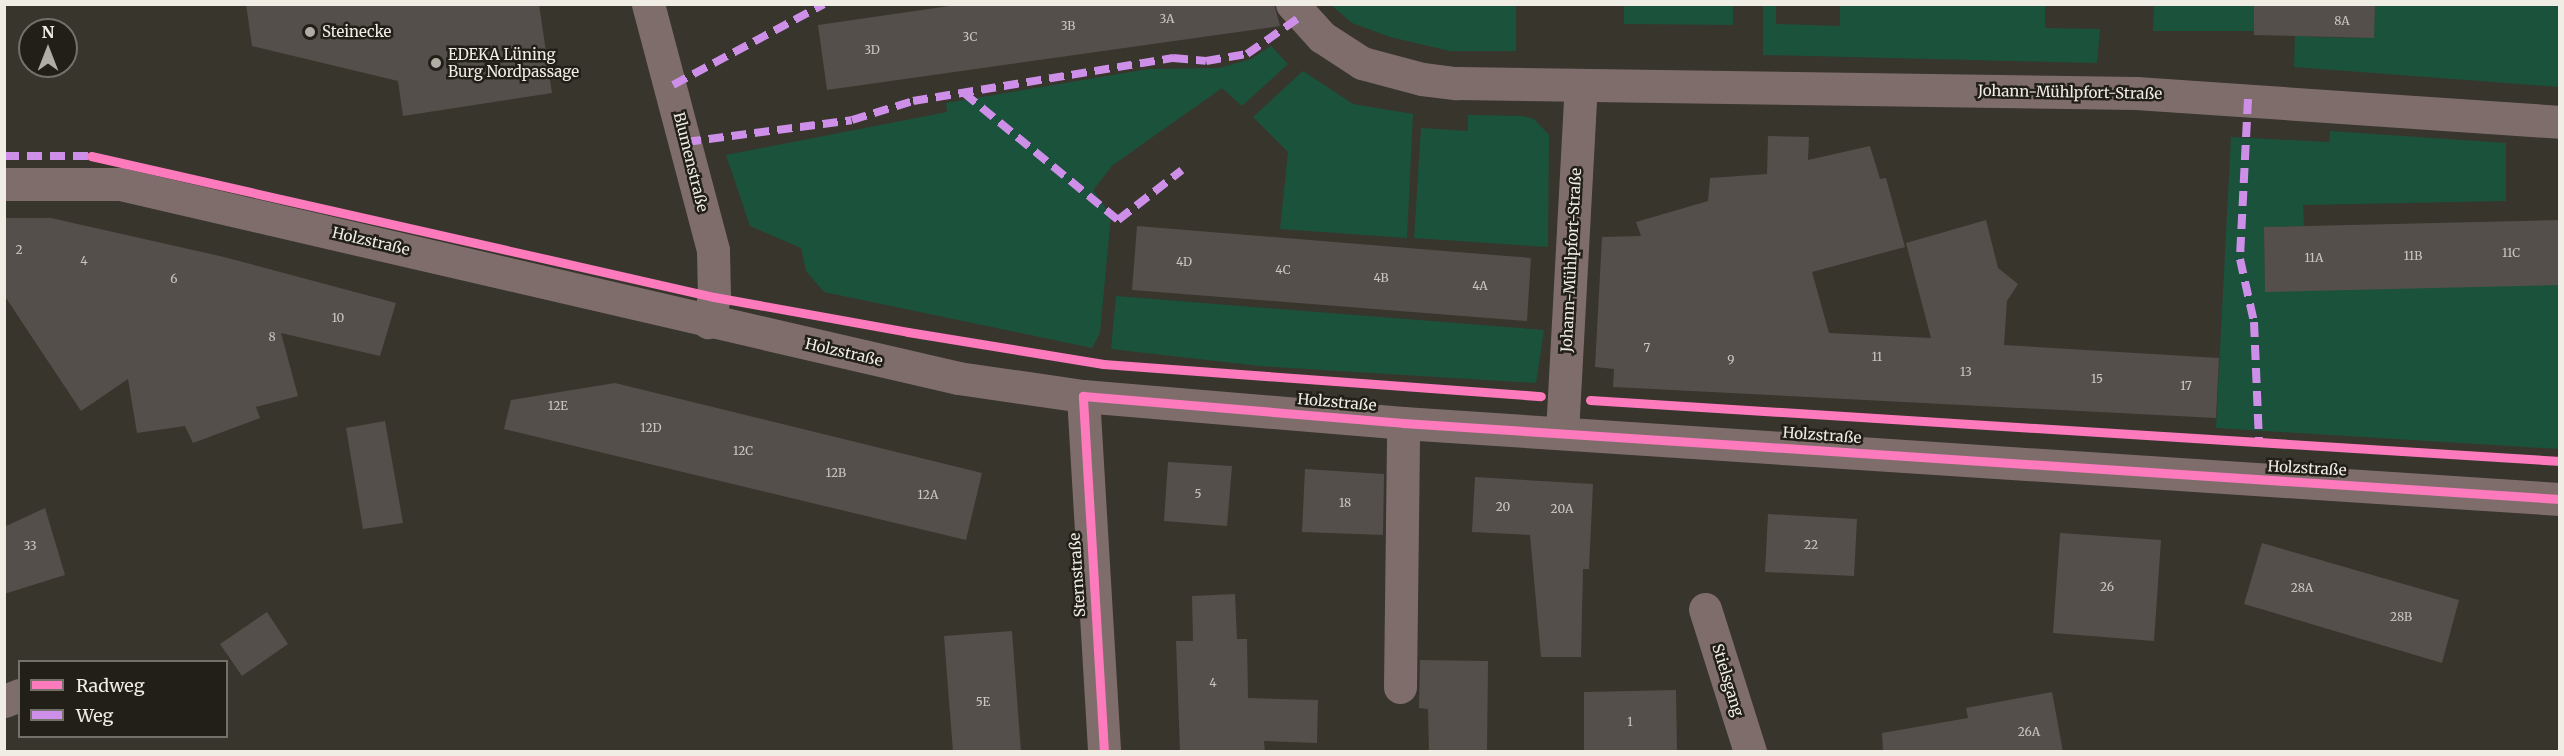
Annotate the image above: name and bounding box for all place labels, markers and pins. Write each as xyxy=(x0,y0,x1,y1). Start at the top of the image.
place label: Steinecke xyxy=(322,23,391,41)
marker: Steinecke xyxy=(303,25,317,39)
place label: EDEKA Lüning Burg Nordpassage xyxy=(448,45,579,80)
marker: EDEKA Lüning Burg Nordpassage xyxy=(429,56,443,70)

